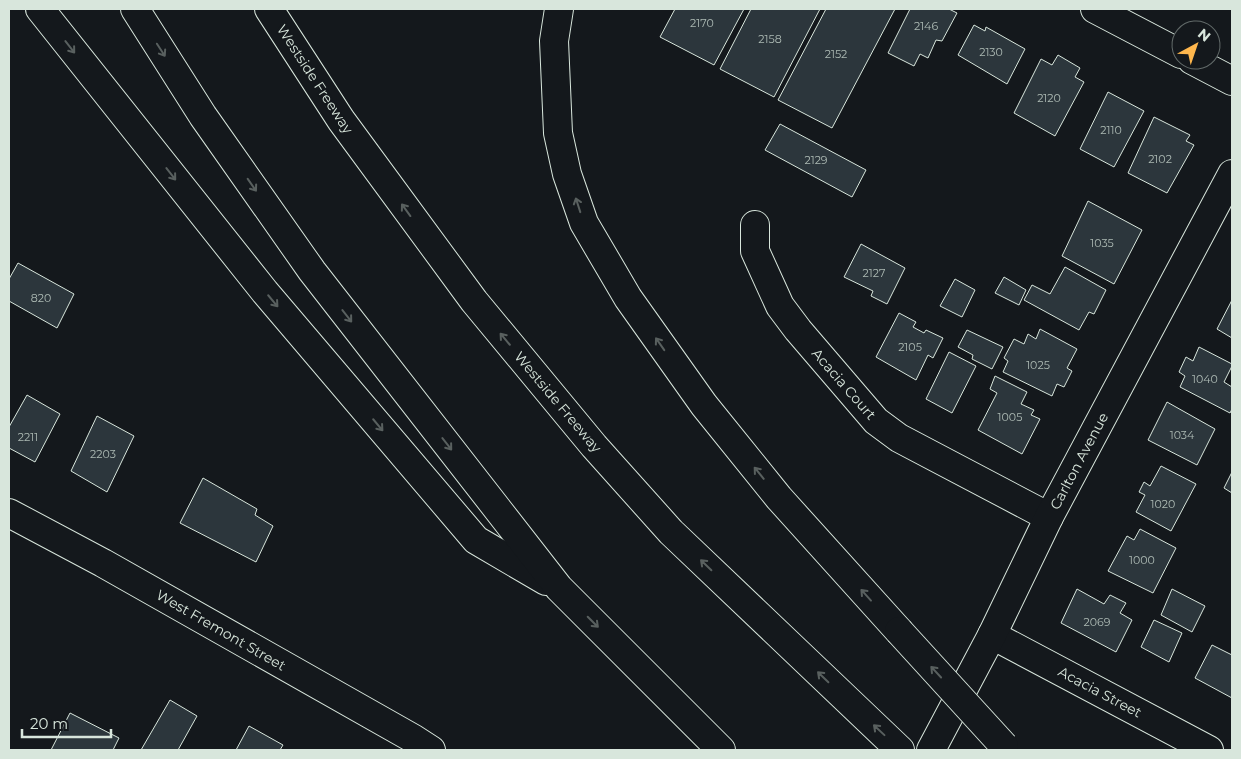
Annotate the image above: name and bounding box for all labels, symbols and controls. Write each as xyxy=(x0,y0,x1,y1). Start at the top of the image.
house number: 2170 xyxy=(690,16,714,30)
house number: 2146 xyxy=(914,19,938,33)
north arrow xyxy=(1171,20,1221,70)
street label: Westside Freeway xyxy=(273,21,357,137)
text: N xyxy=(1194,25,1214,46)
house number: 2158 xyxy=(758,32,782,46)
one-way arrow xyxy=(65,40,76,53)
one-way arrow xyxy=(156,42,166,56)
house number: 2130 xyxy=(979,45,1003,59)
house number: 2152 xyxy=(825,47,847,61)
house number: 2120 xyxy=(1037,91,1061,105)
house number: 2110 xyxy=(1100,123,1122,137)
house number: 2102 xyxy=(1148,152,1172,166)
house number: 2129 xyxy=(804,153,828,167)
one-way arrow xyxy=(166,167,177,180)
one-way arrow xyxy=(247,177,257,191)
one-way arrow xyxy=(572,197,582,213)
one-way arrow xyxy=(401,203,411,217)
house number: 1035 xyxy=(1090,236,1114,250)
house number: 2127 xyxy=(863,266,885,280)
house number: 820 xyxy=(31,291,51,305)
one-way arrow xyxy=(267,295,278,308)
one-way arrow xyxy=(342,309,353,322)
one-way arrow xyxy=(499,332,510,345)
one-way arrow xyxy=(655,337,665,351)
house number: 2105 xyxy=(898,340,922,354)
street label: Acacia Court xyxy=(808,345,880,424)
street label: Westside Freeway xyxy=(510,348,606,457)
house number: 1025 xyxy=(1026,358,1050,372)
house number: 1040 xyxy=(1192,372,1218,386)
street label: Carlton Avenue xyxy=(1046,409,1112,513)
house number: 1005 xyxy=(998,410,1022,424)
one-way arrow xyxy=(372,418,383,431)
house number: 1034 xyxy=(1170,428,1195,442)
house number: 2211 xyxy=(18,430,38,444)
one-way arrow xyxy=(442,437,453,450)
house number: 2203 xyxy=(90,447,116,461)
one-way arrow xyxy=(753,467,764,480)
house number: 1020 xyxy=(1151,497,1175,511)
house number: 1000 xyxy=(1129,553,1155,567)
one-way arrow xyxy=(699,559,712,571)
street label: West Fremont Street xyxy=(153,586,289,675)
one-way arrow xyxy=(860,589,872,602)
house number: 2069 xyxy=(1084,615,1111,629)
one-way arrow xyxy=(587,616,599,629)
street label: Acacia Street xyxy=(1055,662,1145,722)
one-way arrow xyxy=(930,665,942,678)
one-way arrow xyxy=(817,671,829,683)
scale bar xyxy=(22,706,111,738)
text: 20 m xyxy=(30,714,68,733)
one-way arrow xyxy=(873,724,886,736)

